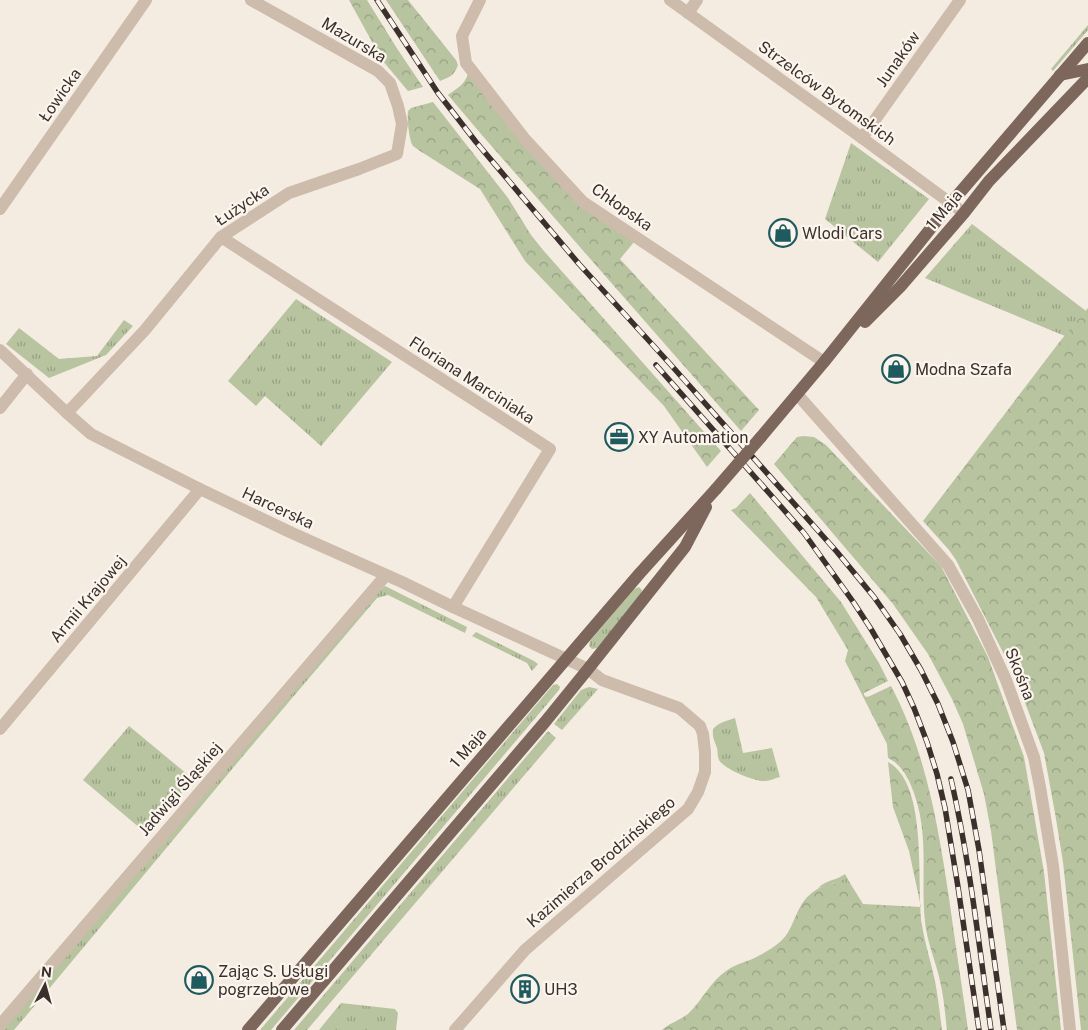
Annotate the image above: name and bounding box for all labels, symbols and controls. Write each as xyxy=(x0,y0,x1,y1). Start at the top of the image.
street label: Mazurska xyxy=(318,13,390,67)
street label: Junaków xyxy=(872,27,924,91)
street label: Strzelców Bytomskich xyxy=(755,37,899,149)
street label: Łowicka xyxy=(35,65,85,125)
street label: Chłopska xyxy=(588,179,656,235)
street label: Łużycka xyxy=(211,180,273,230)
street label: 1 Maja xyxy=(922,186,966,234)
shop icon: Wlodi Cars xyxy=(768,218,798,248)
place label: Wlodi Cars xyxy=(802,224,882,243)
street label: Floriana Marciniaka xyxy=(406,332,538,428)
shop icon: Modna Szafa xyxy=(881,354,911,384)
place label: Modna Szafa xyxy=(915,360,1012,379)
office icon: XY Automation xyxy=(604,422,634,452)
place label: XY Automation xyxy=(638,428,748,447)
street label: Harcerska xyxy=(239,483,317,533)
street label: Armii Krajowej xyxy=(46,552,130,646)
street label: Skośna xyxy=(1001,645,1039,703)
street label: 1 Maja xyxy=(446,724,490,772)
street label: Jadwigi Śląskiej xyxy=(134,738,226,840)
street label: Kazimierza Brodzińskiego xyxy=(523,792,679,932)
north arrow xyxy=(20,960,70,1010)
place label: Zając S. Usługi pogrzebowe xyxy=(218,962,328,999)
text: N xyxy=(40,964,53,981)
shop icon: Zając S. Usługi pogrzebowe xyxy=(184,965,214,995)
building icon: UH3 xyxy=(510,974,540,1004)
place label: UH3 xyxy=(544,980,578,999)

